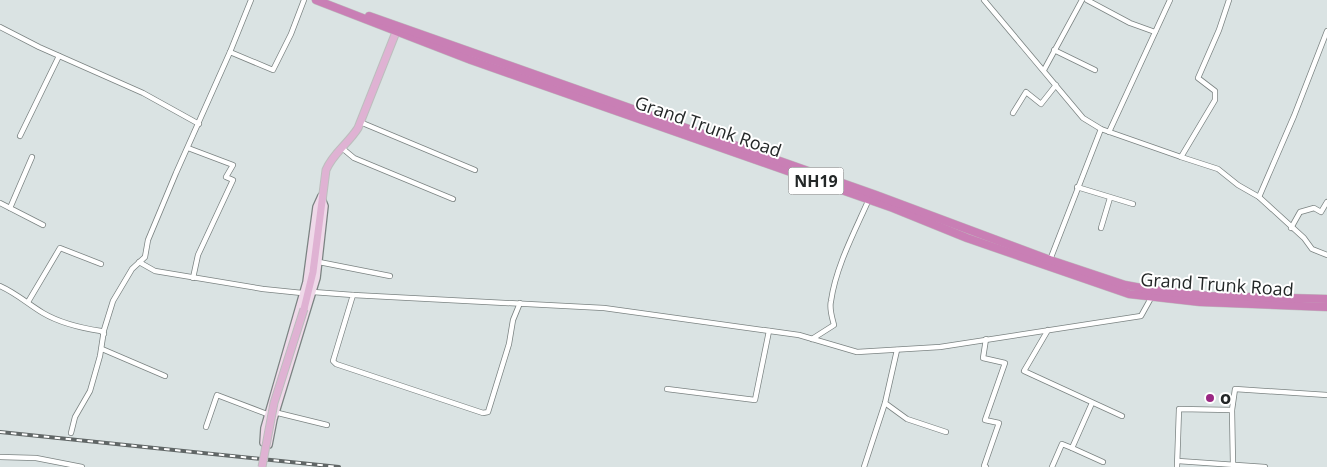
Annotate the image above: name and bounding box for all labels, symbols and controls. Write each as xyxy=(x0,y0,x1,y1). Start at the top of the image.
street label: Grand Trunk Road xyxy=(632,90,785,162)
road number: NH19 xyxy=(788,168,844,195)
street label: Grand Trunk Road xyxy=(1140,267,1295,301)
place label: o xyxy=(1220,385,1231,409)
marker: o xyxy=(1204,392,1216,404)

